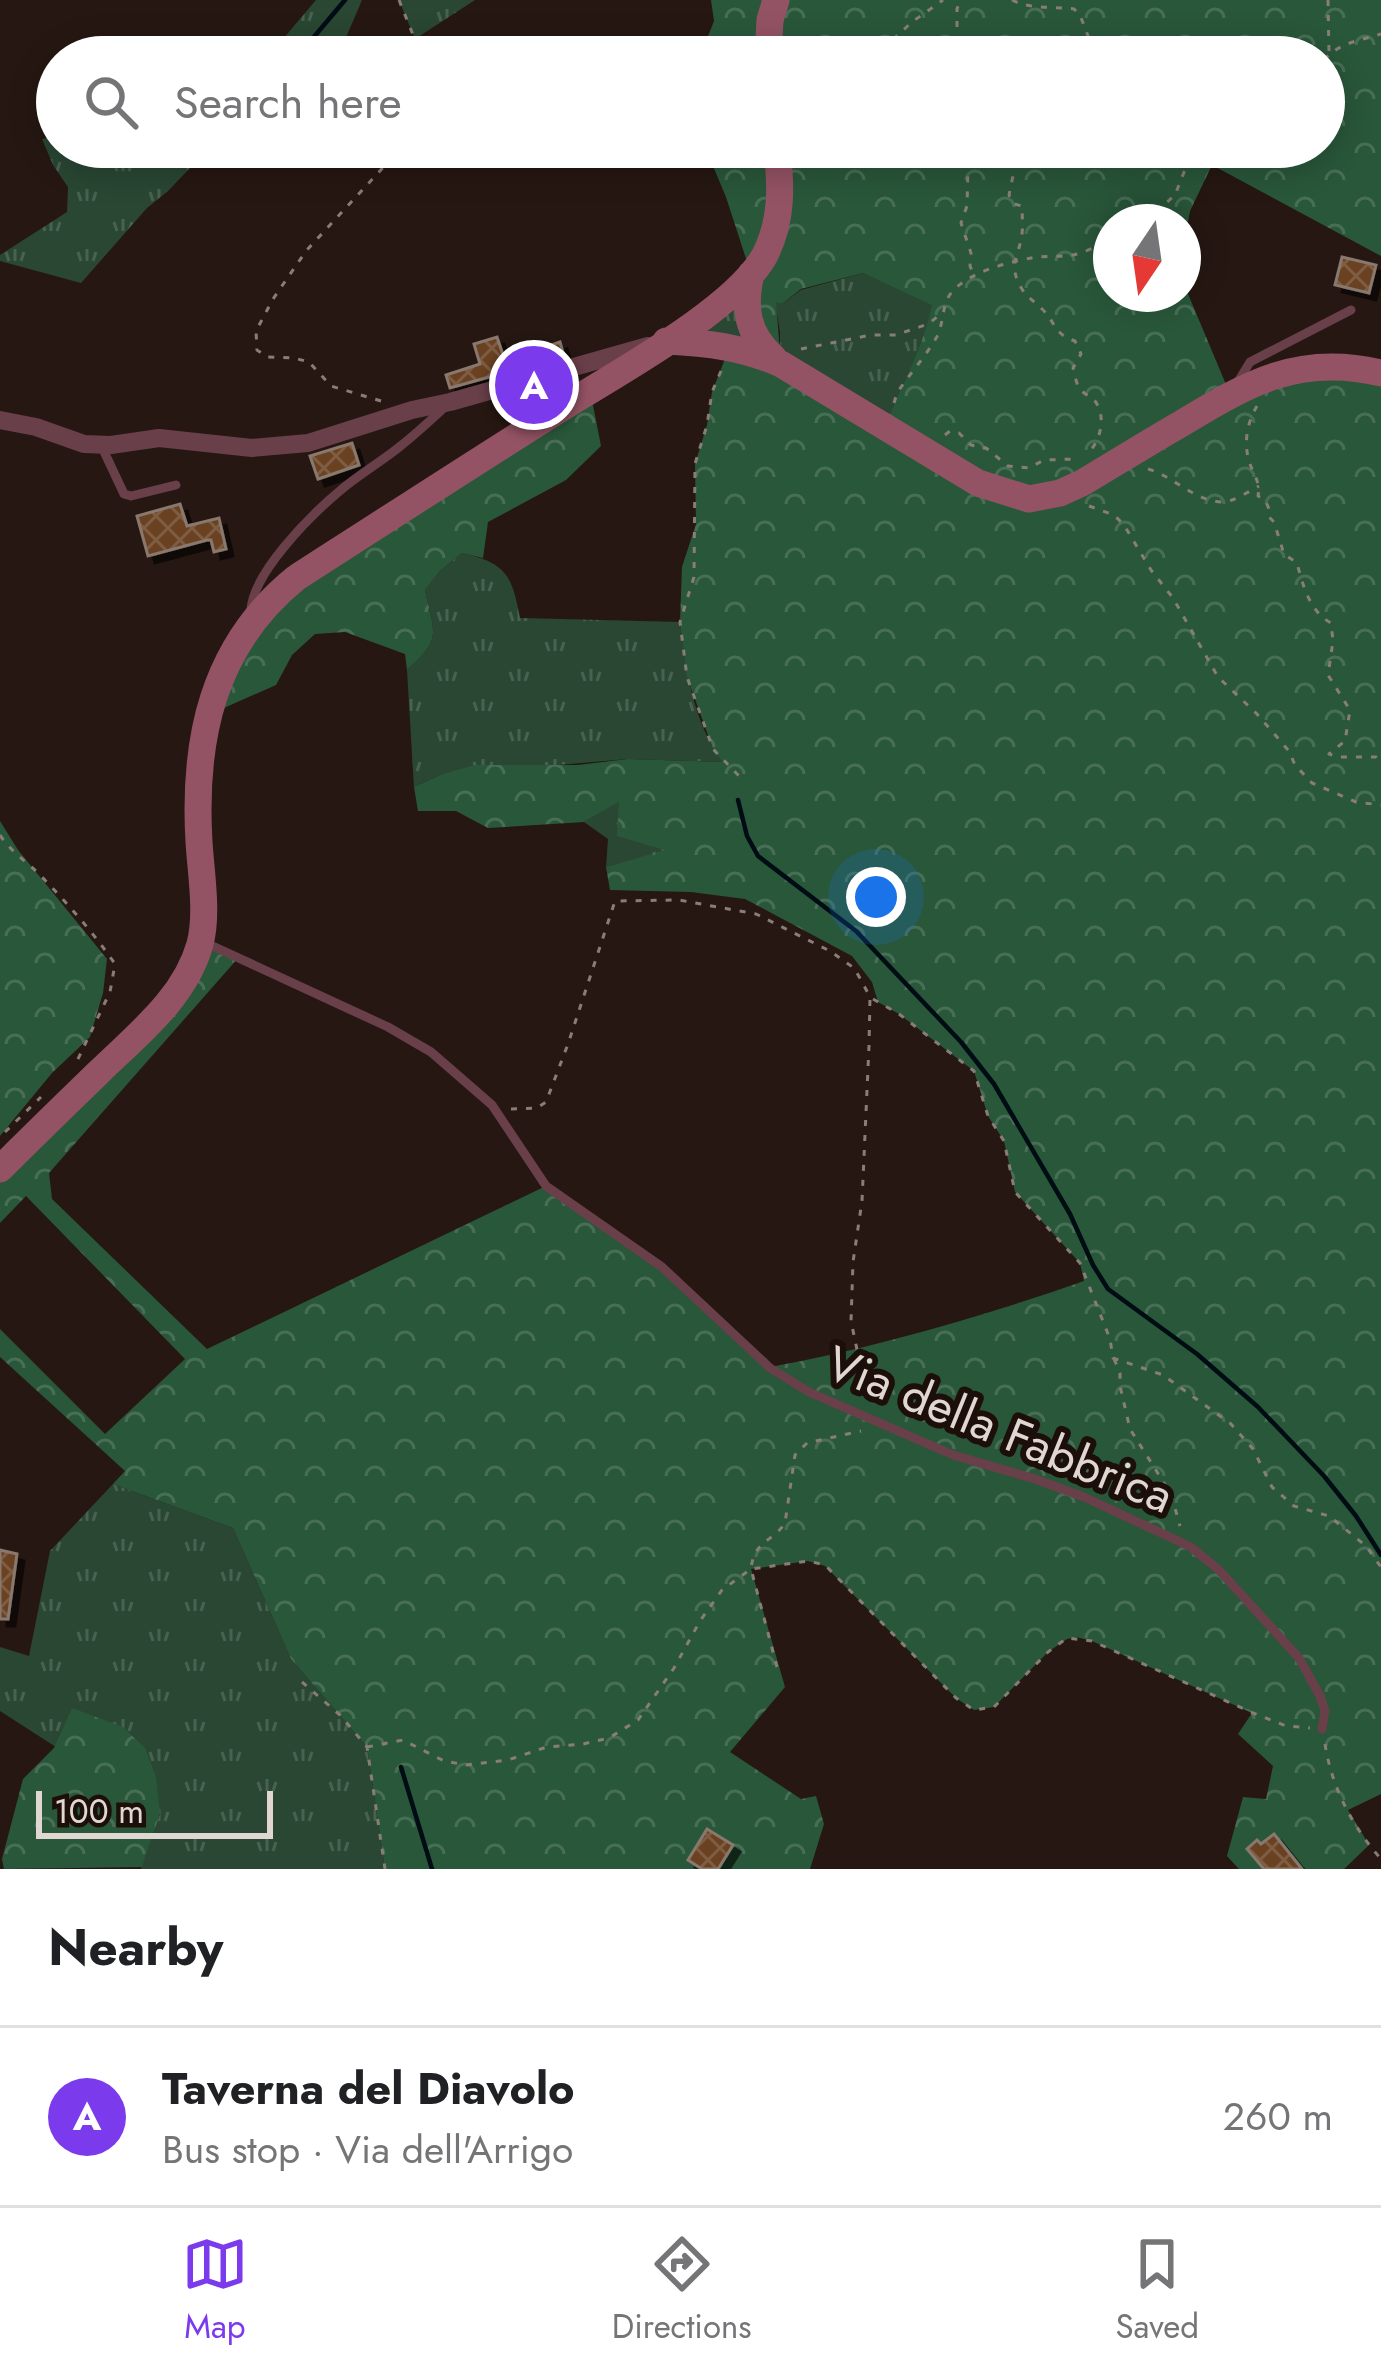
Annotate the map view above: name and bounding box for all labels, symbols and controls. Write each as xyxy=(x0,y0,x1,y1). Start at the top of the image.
search box xyxy=(36,36,1345,168)
icon: search xyxy=(78,69,144,135)
text: Search here xyxy=(174,70,402,135)
north arrow xyxy=(1093,204,1201,312)
pin: A xyxy=(495,340,573,430)
your location xyxy=(846,867,906,927)
street label: Via della Fabbrica xyxy=(816,1328,1184,1531)
scale bar xyxy=(36,1785,273,1838)
text: 100 m xyxy=(54,1788,144,1835)
text: Nearby xyxy=(48,1910,223,1984)
text: Taverna del Diavolo xyxy=(162,2056,575,2121)
text: A xyxy=(73,2088,101,2145)
text: 260 m xyxy=(1223,2088,1333,2145)
text: Bus stop · Via dell'Arrigo xyxy=(162,2121,573,2178)
tab: Map xyxy=(182,2231,248,2350)
tab: Directions xyxy=(612,2231,752,2350)
tab: Saved xyxy=(1115,2231,1199,2350)

